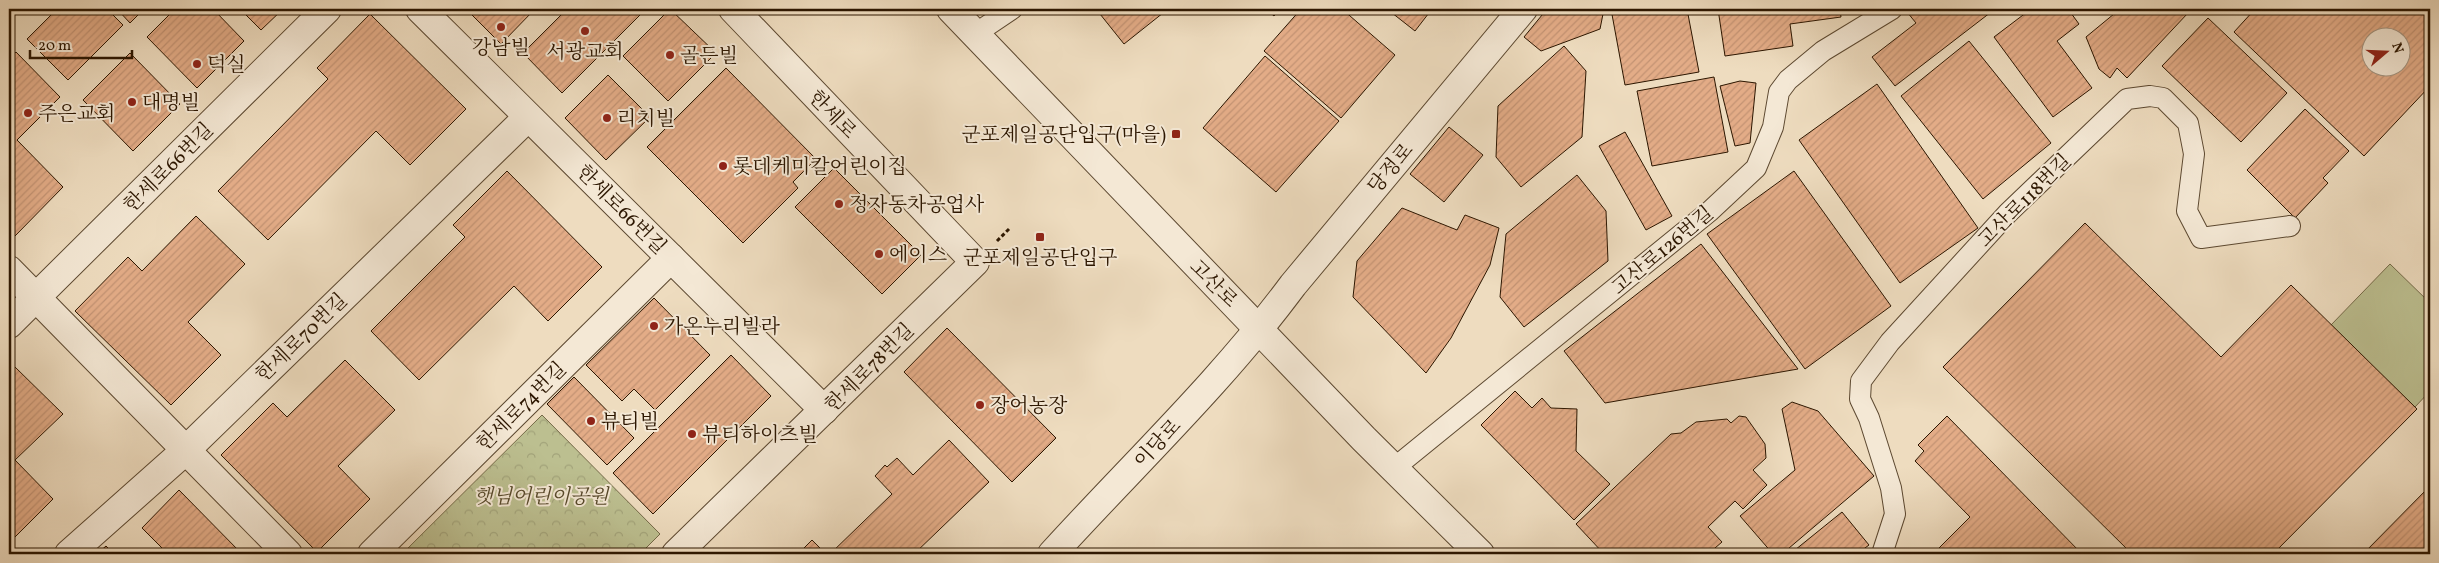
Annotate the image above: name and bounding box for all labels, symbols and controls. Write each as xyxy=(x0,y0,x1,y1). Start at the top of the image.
marker: 강남빌 xyxy=(495,21,507,33)
marker: 서광교회 xyxy=(579,25,591,37)
scale bar xyxy=(30,28,132,60)
north arrow xyxy=(2362,28,2412,78)
place label: 강남빌 xyxy=(472,35,530,63)
text: 20 m xyxy=(38,36,71,57)
place label: 서광교회 xyxy=(546,39,624,67)
text: N xyxy=(2386,40,2408,56)
place label: 골든빌 xyxy=(680,43,738,71)
marker: 골든빌 xyxy=(664,49,676,61)
place label: 덕실 xyxy=(207,52,246,80)
marker: 덕실 xyxy=(191,58,203,70)
street label: 한세로 xyxy=(801,85,862,146)
place label: 대명빌 xyxy=(142,90,200,118)
marker: 대명빌 xyxy=(126,96,138,108)
place label: 주은교회 xyxy=(38,101,115,129)
place label: 리치빌 xyxy=(617,106,675,134)
marker: 주은교회 xyxy=(22,107,34,119)
marker: 리치빌 xyxy=(601,112,613,124)
street label: 한세로66번길 xyxy=(118,117,221,220)
place label: 군포제일공단입구(마을) xyxy=(961,122,1166,150)
marker: 군포제일공단입구(마을) xyxy=(1170,128,1182,140)
street label: 당정로 xyxy=(1362,138,1421,200)
street label: 고산로118번길 xyxy=(1972,148,2079,255)
place label: 롯데케미칼어린이집 xyxy=(733,154,907,182)
street label: 한세로66번길 xyxy=(569,159,672,262)
marker: 롯데케미칼어린이집 xyxy=(717,160,729,172)
place label: 정자동차공업사 xyxy=(849,192,985,220)
marker: 정자동차공업사 xyxy=(833,198,845,210)
street label: 고산로126번길 xyxy=(1606,201,1720,303)
marker: 군포제일공단입구 xyxy=(1034,231,1046,243)
place label: 에이스 xyxy=(889,242,947,270)
place label: 군포제일공단입구 xyxy=(963,245,1117,273)
marker: 에이스 xyxy=(873,248,885,260)
street label: 고산로 xyxy=(1182,254,1243,315)
street label: 한세로70번길 xyxy=(250,288,354,389)
place label: 가온누리빌라 xyxy=(664,314,781,342)
street label: 한세로78번길 xyxy=(820,318,921,419)
marker: 가온누리빌라 xyxy=(648,320,660,332)
street label: 한세로74번길 xyxy=(471,356,573,458)
place label: 장어농장 xyxy=(990,393,1068,421)
marker: 장어농장 xyxy=(974,399,986,411)
place label: 뷰티빌 xyxy=(601,409,659,437)
street label: 이당로 xyxy=(1128,414,1188,475)
marker: 뷰티빌 xyxy=(585,415,597,427)
place label: 뷰티하이츠빌 xyxy=(702,422,818,450)
marker: 뷰티하이츠빌 xyxy=(686,428,698,440)
park label: 햇님어린이공원 xyxy=(473,484,610,512)

